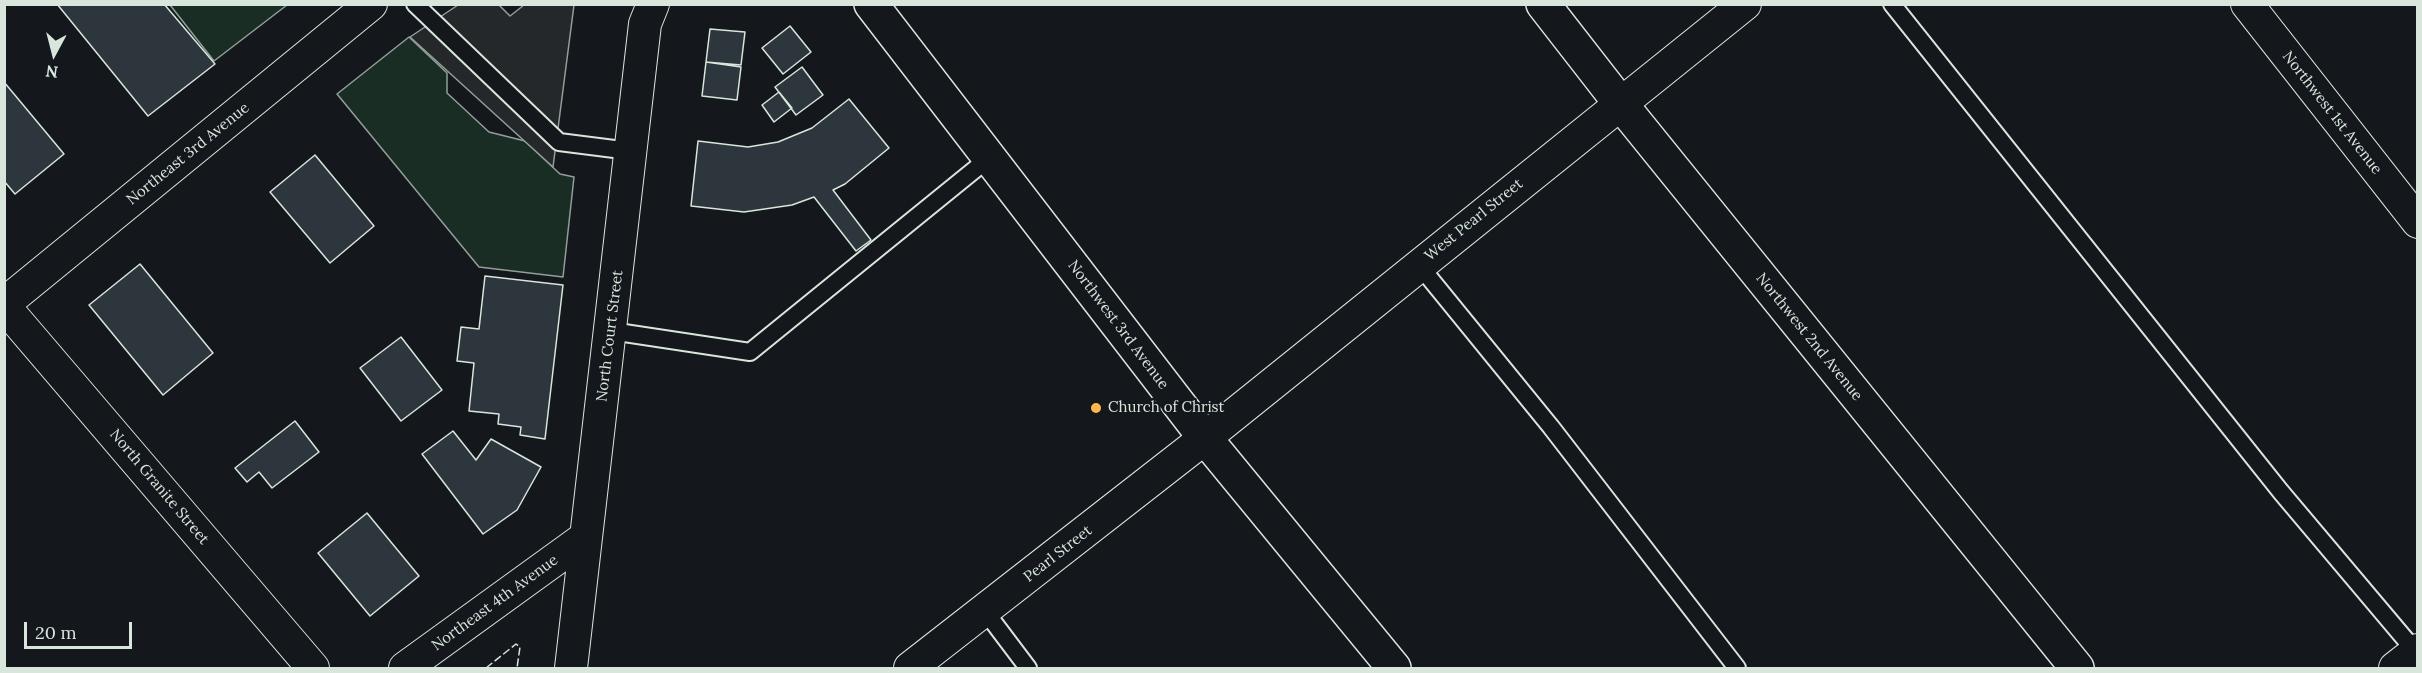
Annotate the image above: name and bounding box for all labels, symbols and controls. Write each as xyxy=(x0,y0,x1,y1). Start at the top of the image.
north arrow xyxy=(24,24,84,84)
street label: Northwest 1st Avenue xyxy=(2278,48,2386,178)
text: N xyxy=(44,61,59,83)
street label: Northeast 3rd Avenue xyxy=(123,99,253,209)
street label: West Pearl Street xyxy=(1421,175,1527,265)
street label: Northwest 3rd Avenue xyxy=(1064,257,1172,393)
street label: North Court Street xyxy=(593,269,627,403)
street label: Northwest 2nd Avenue xyxy=(1752,270,1866,404)
place label: Church of Christ xyxy=(1108,399,1224,417)
marker: Church of Christ xyxy=(1089,401,1103,415)
street label: North Granite Street xyxy=(106,426,212,548)
street label: Pearl Street xyxy=(1020,522,1096,586)
street label: Northeast 4th Avenue xyxy=(428,551,562,655)
scale bar xyxy=(27,610,135,648)
text: 20 m xyxy=(35,621,77,644)

